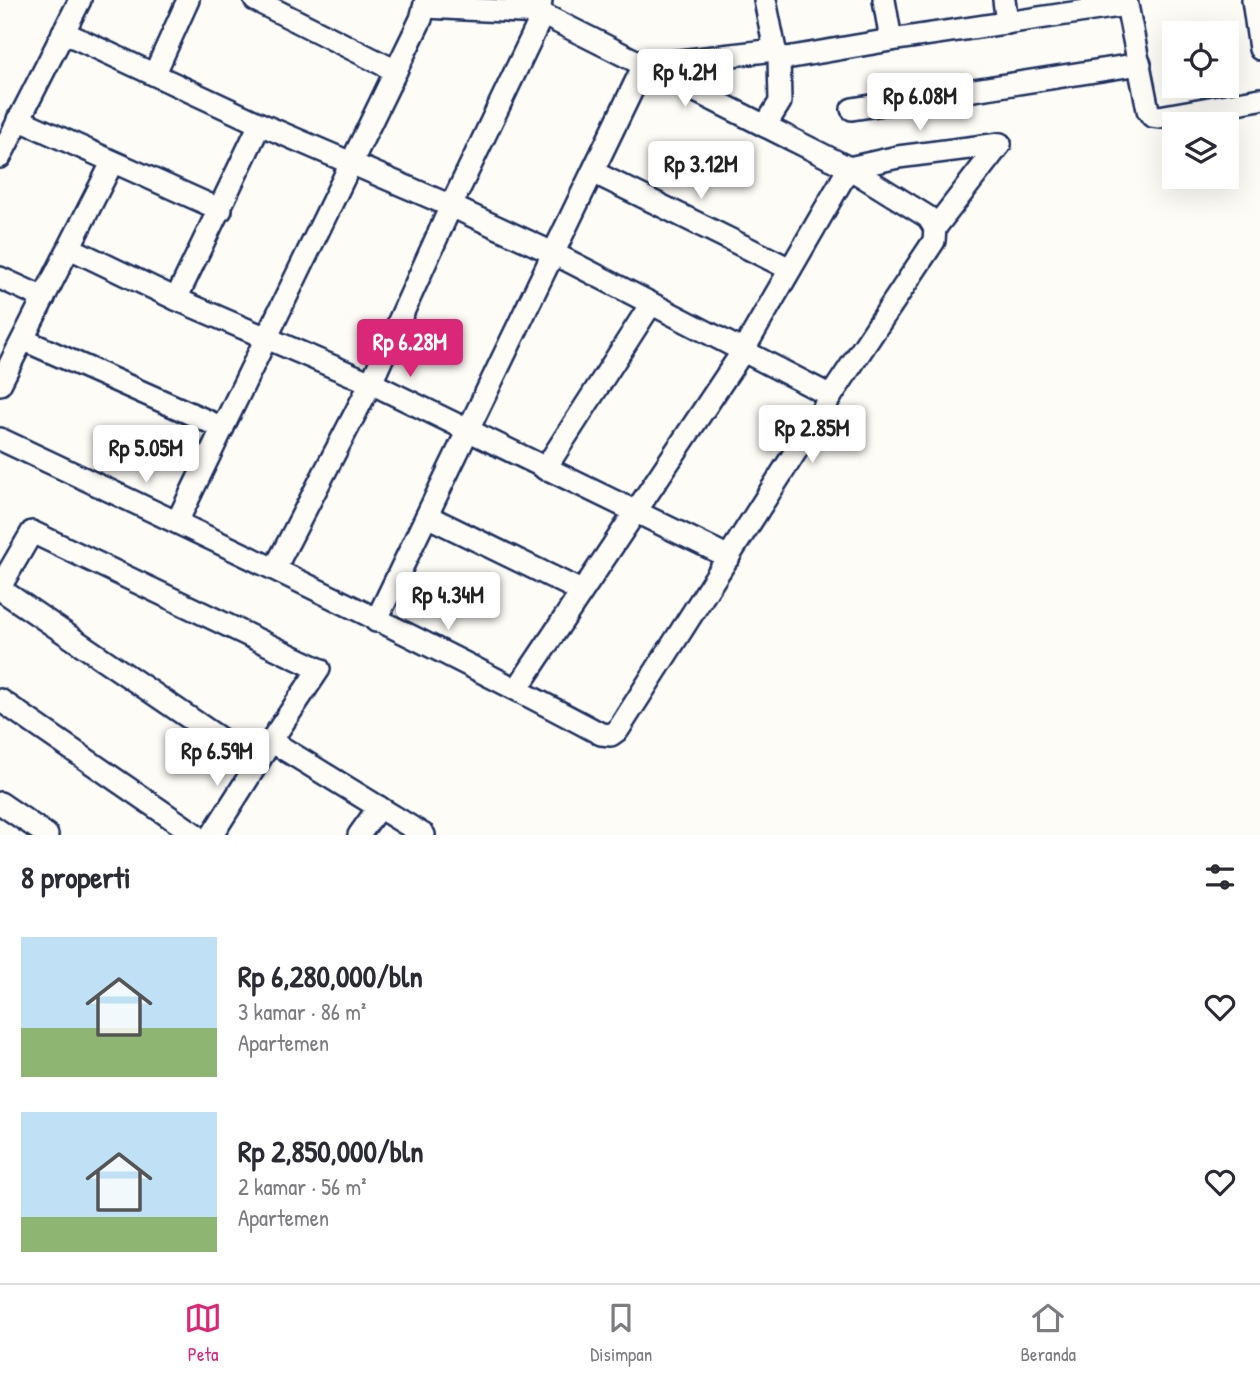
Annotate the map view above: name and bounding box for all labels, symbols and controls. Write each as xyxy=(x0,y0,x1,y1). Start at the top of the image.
map controls xyxy=(1162,21,1239,189)
button: locate xyxy=(1162,21,1239,98)
pin: Rp 4.2M xyxy=(620,50,750,109)
text: Rp 4.2M xyxy=(653,56,717,87)
pin: Rp 6.08M xyxy=(848,74,992,133)
text: Rp 6.08M xyxy=(883,80,957,111)
button: layers xyxy=(1162,112,1239,189)
pin: Rp 3.12M xyxy=(629,142,773,201)
text: Rp 3.12M xyxy=(664,148,738,179)
pin: Rp 6.28M xyxy=(338,320,482,379)
text: Rp 6.28M xyxy=(373,326,447,357)
pin: Rp 2.85M xyxy=(740,406,884,465)
text: Rp 2.85M xyxy=(775,412,849,443)
pin: Rp 5.05M xyxy=(74,426,218,485)
text: Rp 5.05M xyxy=(109,432,183,463)
pin: Rp 4.34M xyxy=(376,572,520,632)
text: Rp 4.34M xyxy=(412,579,484,610)
pin: Rp 6.59M xyxy=(145,728,289,788)
text: Rp 6.59M xyxy=(181,735,253,766)
text: 8 properti xyxy=(21,857,131,897)
icon: filters xyxy=(1201,858,1239,896)
text: Rp 6,280,000/bln xyxy=(238,956,423,996)
icon: home xyxy=(77,965,161,1049)
icon: heart xyxy=(1201,988,1239,1026)
text: 3 kamar · 86 m² xyxy=(238,996,366,1027)
text: Apartemen xyxy=(238,1027,329,1058)
text: Rp 2,850,000/bln xyxy=(238,1131,424,1171)
icon: home xyxy=(77,1140,161,1224)
icon: heart xyxy=(1201,1163,1239,1201)
text: 2 kamar · 56 m² xyxy=(238,1171,366,1202)
text: Apartemen xyxy=(238,1202,329,1233)
tab: Peta xyxy=(184,1299,222,1367)
tab: Disimpan xyxy=(590,1299,652,1367)
tab: Beranda xyxy=(1020,1299,1076,1367)

